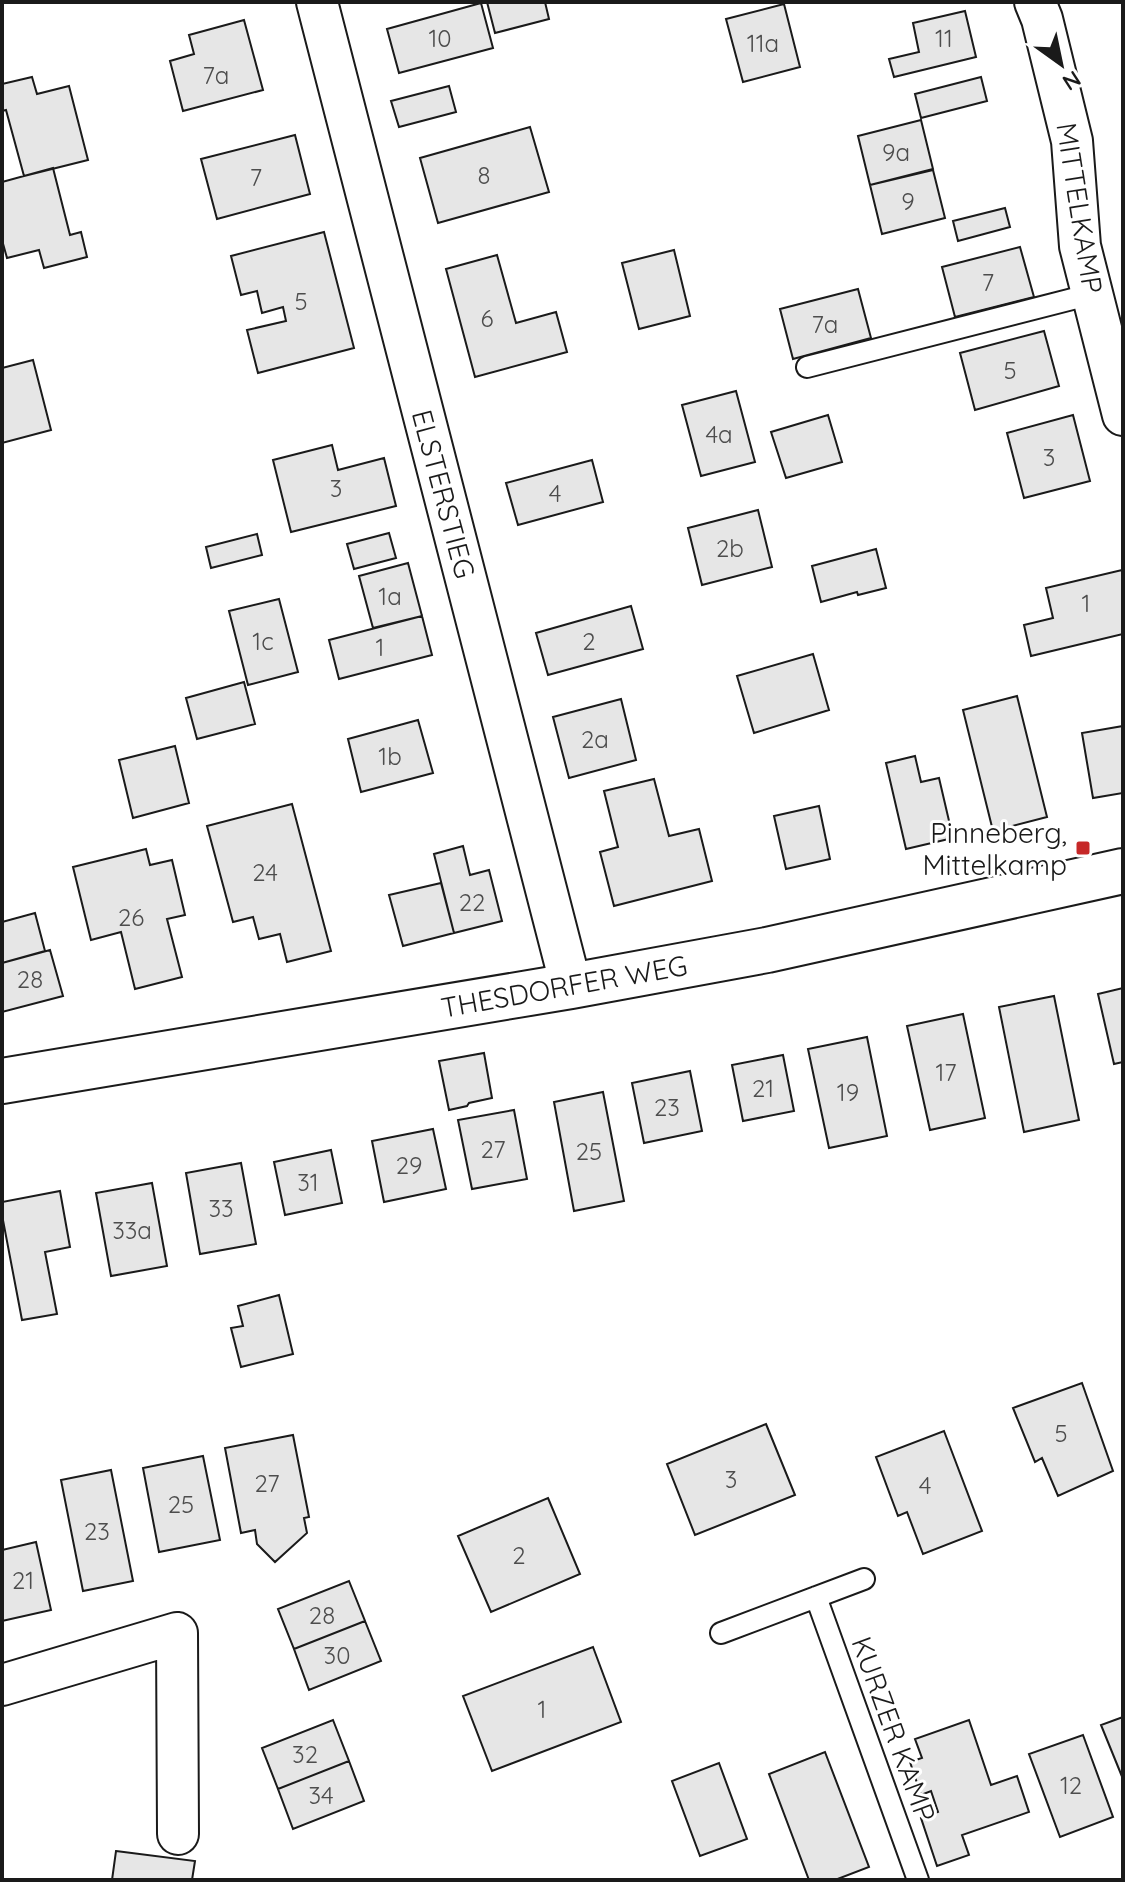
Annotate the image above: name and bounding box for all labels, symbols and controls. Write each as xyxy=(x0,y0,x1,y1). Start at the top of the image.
house number: 10 xyxy=(428,23,452,53)
house number: 11 xyxy=(935,23,953,53)
north arrow xyxy=(1021,24,1101,104)
house number: 11a xyxy=(747,28,779,58)
house number: 7a xyxy=(203,60,229,90)
text: N xyxy=(1057,65,1086,97)
street label: MITTELKAMP xyxy=(1049,120,1111,296)
house number: 9a xyxy=(882,137,910,167)
house number: 8 xyxy=(478,160,490,190)
house number: 7 xyxy=(250,162,262,192)
house number: 9 xyxy=(901,186,915,216)
house number: 7 xyxy=(982,267,994,297)
house number: 5 xyxy=(294,286,308,316)
house number: 6 xyxy=(481,303,494,333)
house number: 7a xyxy=(812,309,838,339)
house number: 5 xyxy=(1003,355,1017,385)
street label: ELSTERSTIEG xyxy=(405,406,483,582)
house number: 4a xyxy=(705,419,733,449)
house number: 3 xyxy=(1043,442,1055,472)
house number: 3 xyxy=(330,473,342,503)
house number: 4 xyxy=(549,478,561,508)
house number: 2b xyxy=(716,533,744,563)
house number: 1a xyxy=(378,581,402,611)
house number: 1 xyxy=(1082,588,1090,618)
house number: 1c xyxy=(252,626,274,656)
house number: 2 xyxy=(582,626,596,656)
house number: 1 xyxy=(376,632,384,662)
house number: 2a xyxy=(581,724,609,754)
house number: 1b xyxy=(378,741,402,771)
place label: Pinneberg, Mittelkamp xyxy=(922,815,1067,882)
marker: Pinneberg, Mittelkamp xyxy=(1074,839,1092,857)
house number: 24 xyxy=(252,857,278,887)
house number: 22 xyxy=(459,887,485,917)
house number: 26 xyxy=(118,902,144,932)
street label: THESDORFER WEG xyxy=(438,947,690,1025)
house number: 28 xyxy=(17,964,43,994)
house number: 17 xyxy=(935,1057,957,1087)
house number: 21 xyxy=(752,1073,774,1103)
house number: 19 xyxy=(837,1077,859,1107)
house number: 23 xyxy=(654,1092,680,1122)
house number: 27 xyxy=(480,1134,506,1164)
house number: 25 xyxy=(576,1136,602,1166)
house number: 29 xyxy=(396,1150,422,1180)
house number: 31 xyxy=(297,1167,319,1197)
house number: 33 xyxy=(208,1193,234,1223)
house number: 33a xyxy=(112,1215,152,1245)
house number: 5 xyxy=(1054,1418,1068,1448)
house number: 3 xyxy=(725,1464,737,1494)
house number: 27 xyxy=(254,1468,280,1498)
house number: 4 xyxy=(919,1470,931,1500)
house number: 25 xyxy=(168,1489,194,1519)
house number: 23 xyxy=(84,1516,110,1546)
house number: 2 xyxy=(512,1540,526,1570)
house number: 21 xyxy=(12,1565,34,1595)
house number: 28 xyxy=(309,1600,335,1630)
street label: KURZER KAMP xyxy=(844,1632,944,1826)
house number: 30 xyxy=(324,1640,350,1670)
house number: 1 xyxy=(538,1694,546,1724)
house number: 32 xyxy=(292,1739,318,1769)
house number: 12 xyxy=(1060,1770,1082,1800)
house number: 34 xyxy=(308,1780,334,1810)

